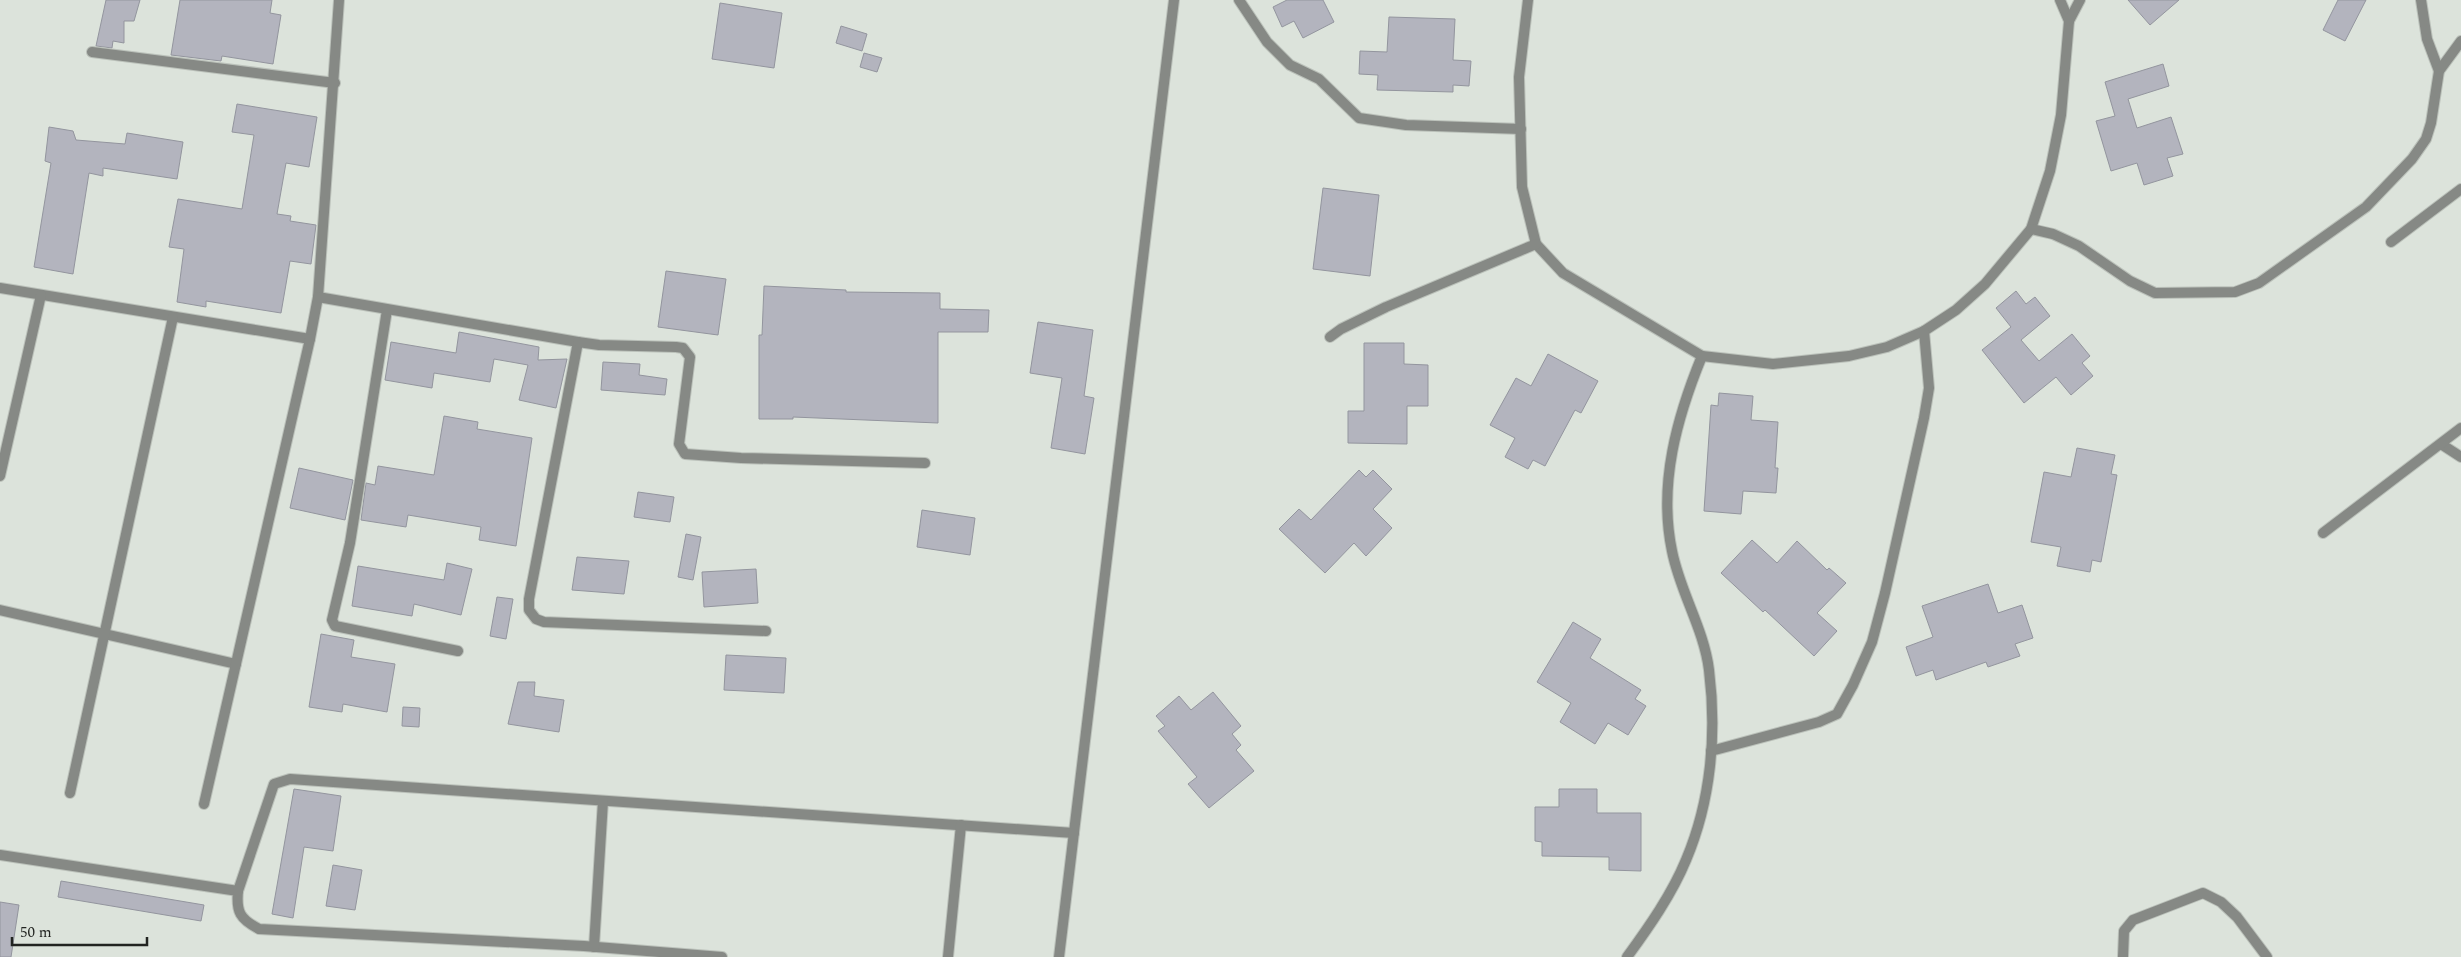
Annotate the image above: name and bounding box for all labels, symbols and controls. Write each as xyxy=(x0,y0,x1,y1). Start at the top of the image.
scale bar xyxy=(12,914,148,946)
text: 50 m xyxy=(20,921,52,944)

